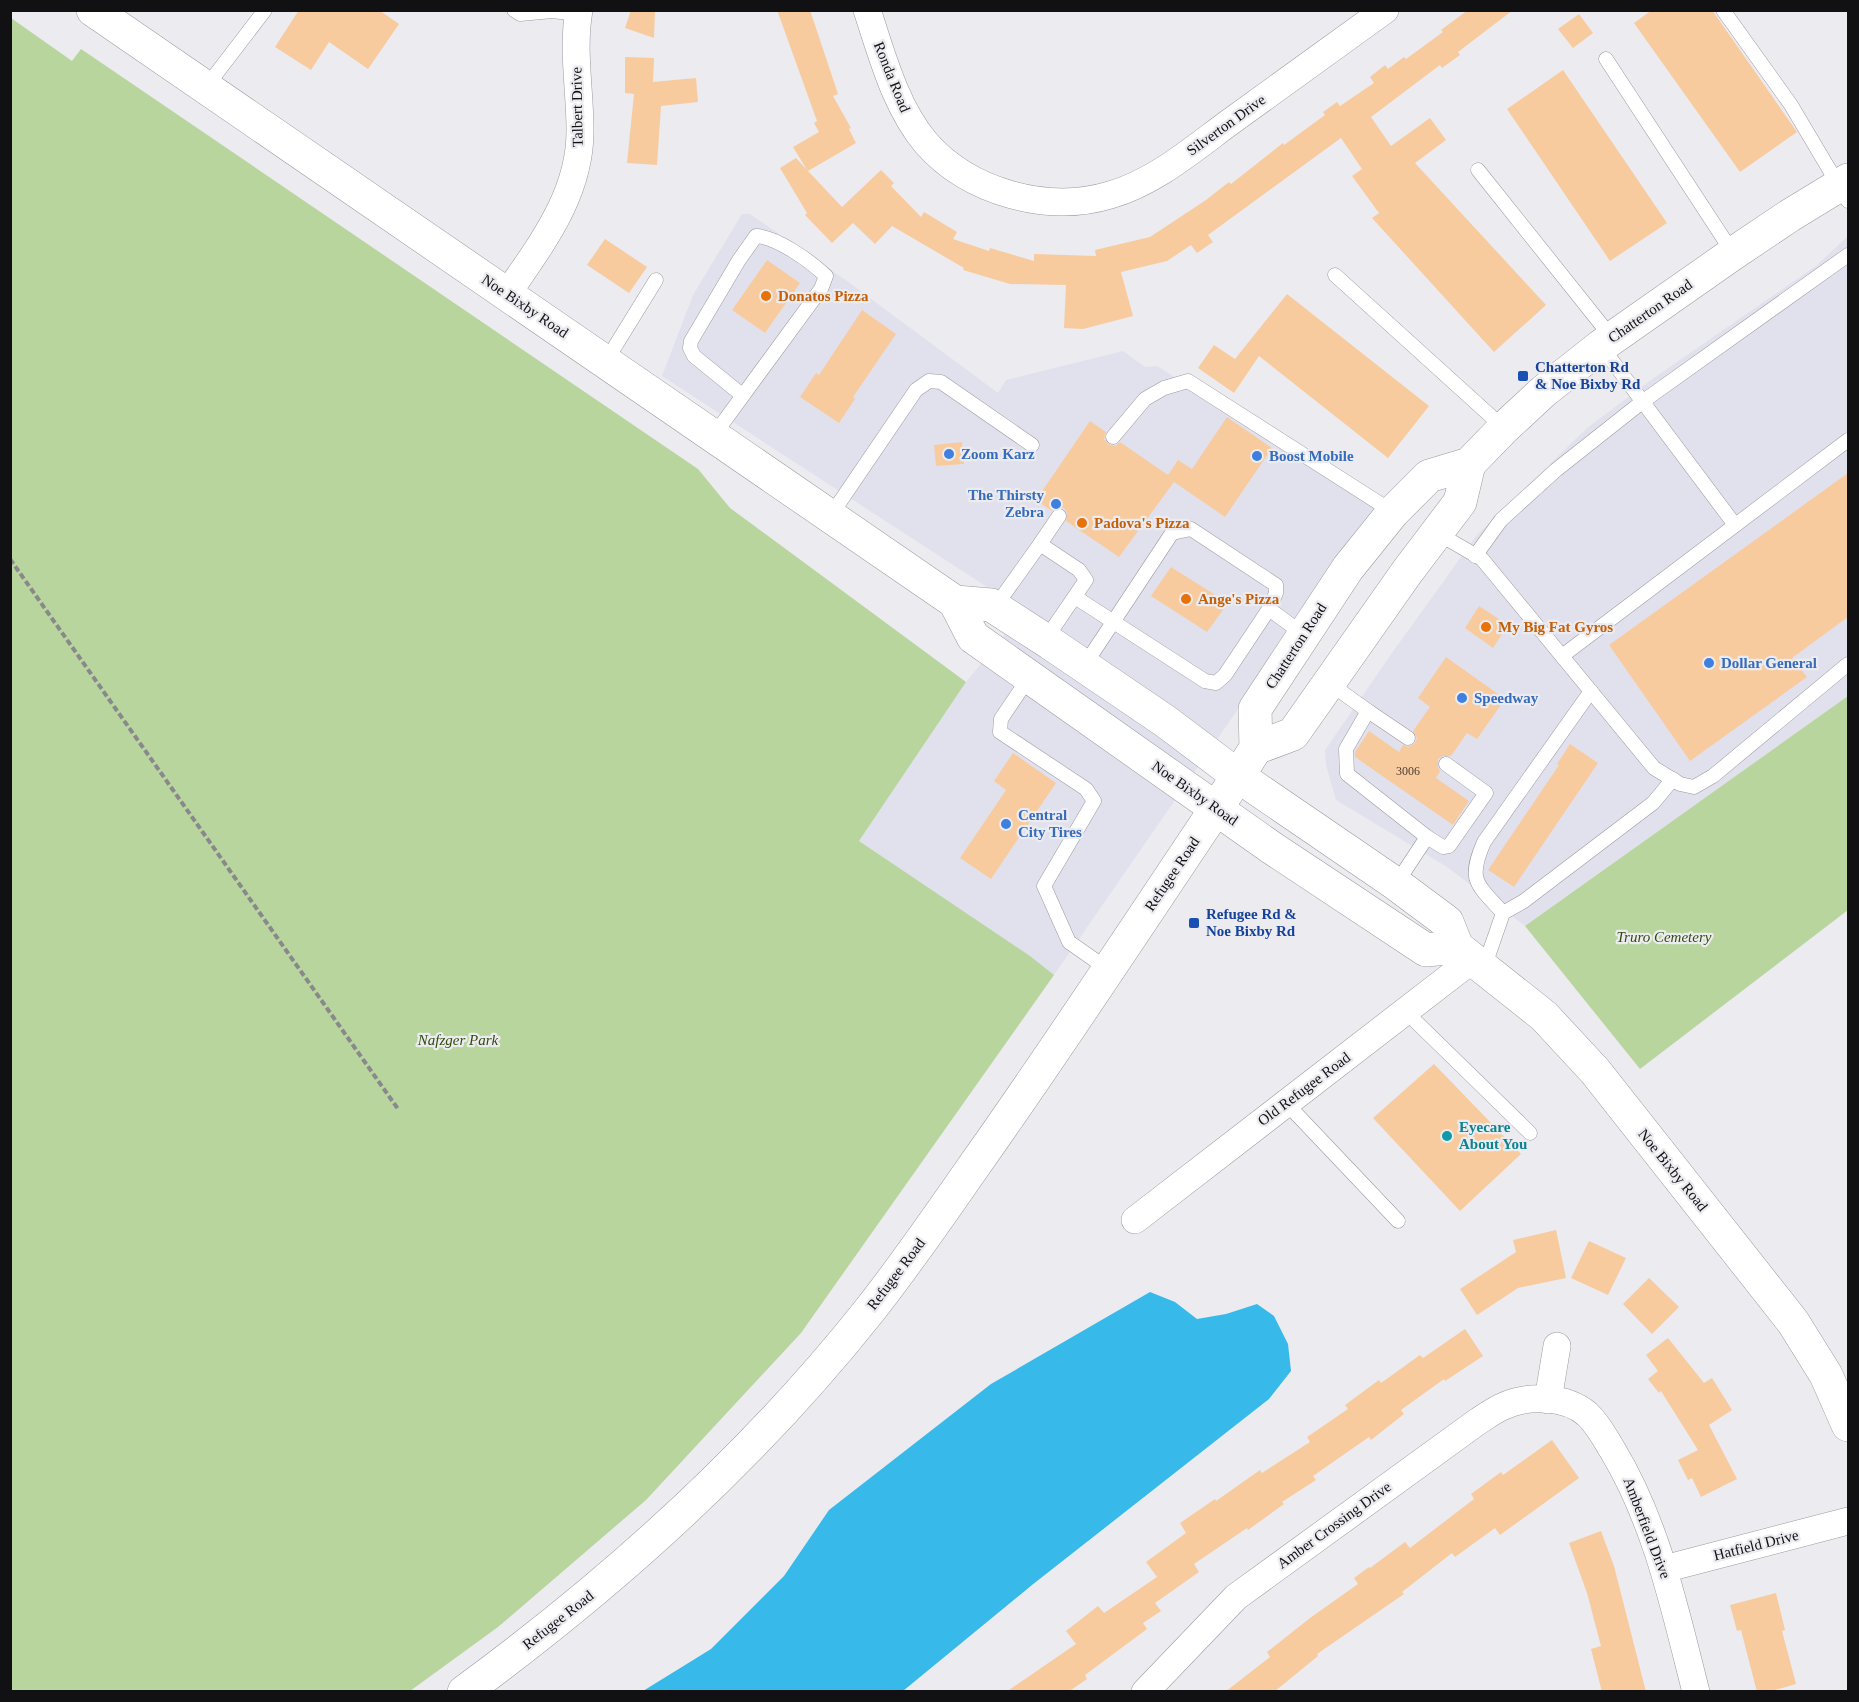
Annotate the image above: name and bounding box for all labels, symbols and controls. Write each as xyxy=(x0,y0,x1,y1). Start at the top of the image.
street label: Ronda Road xyxy=(871,39,914,115)
street label: Talbert Drive xyxy=(568,66,586,147)
street label: Silverton Drive xyxy=(1184,91,1269,159)
street label: Noe Bixby Road xyxy=(479,271,572,341)
street label: Chatterton Road xyxy=(1605,276,1695,346)
place label: Donatos Pizza xyxy=(778,288,869,304)
marker: Donatos Pizza xyxy=(759,289,773,303)
place label: Chatterton Rd & Noe Bixby Rd xyxy=(1535,359,1641,392)
marker: Chatterton Rd & Noe Bixby Rd xyxy=(1516,369,1530,383)
place label: Zoom Karz xyxy=(961,446,1035,462)
marker: Zoom Karz xyxy=(942,447,956,461)
place label: Boost Mobile xyxy=(1269,448,1354,464)
marker: Boost Mobile xyxy=(1250,449,1264,463)
place label: The Thirsty Zebra xyxy=(968,487,1044,520)
marker: The Thirsty Zebra xyxy=(1049,497,1063,511)
place label: Padova's Pizza xyxy=(1094,515,1190,531)
marker: Padova's Pizza xyxy=(1075,516,1089,530)
place label: Ange's Pizza xyxy=(1198,591,1280,607)
marker: Ange's Pizza xyxy=(1179,592,1193,606)
street label: Chatterton Road xyxy=(1262,600,1330,692)
place label: My Big Fat Gyros xyxy=(1498,619,1613,635)
marker: My Big Fat Gyros xyxy=(1479,620,1493,634)
place label: Dollar General xyxy=(1721,655,1817,671)
marker: Dollar General xyxy=(1702,656,1716,670)
place label: Speedway xyxy=(1474,690,1539,706)
marker: Speedway xyxy=(1455,691,1469,705)
street label: Noe Bixby Road xyxy=(1149,758,1241,829)
house number: 3006 xyxy=(1396,764,1420,778)
place label: Central City Tires xyxy=(1018,807,1082,840)
marker: Central City Tires xyxy=(999,817,1013,831)
street label: Refugee Road xyxy=(1141,834,1203,914)
place label: Refugee Rd & Noe Bixby Rd xyxy=(1206,906,1297,939)
marker: Refugee Rd & Noe Bixby Rd xyxy=(1187,916,1201,930)
park label: Truro Cemetery xyxy=(1617,929,1712,945)
park label: Nafzger Park xyxy=(417,1032,499,1048)
street label: Old Refugee Road xyxy=(1255,1049,1354,1129)
place label: Eyecare About You xyxy=(1459,1119,1527,1152)
street label: Noe Bixby Road xyxy=(1635,1126,1711,1215)
marker: Eyecare About You xyxy=(1440,1129,1454,1143)
street label: Refugee Road xyxy=(864,1235,928,1313)
street label: Amberfield Drive xyxy=(1620,1475,1674,1581)
street label: Amber Crossing Drive xyxy=(1274,1478,1394,1572)
street label: Hatfield Drive xyxy=(1712,1527,1800,1563)
street label: Refugee Road xyxy=(519,1587,597,1653)

